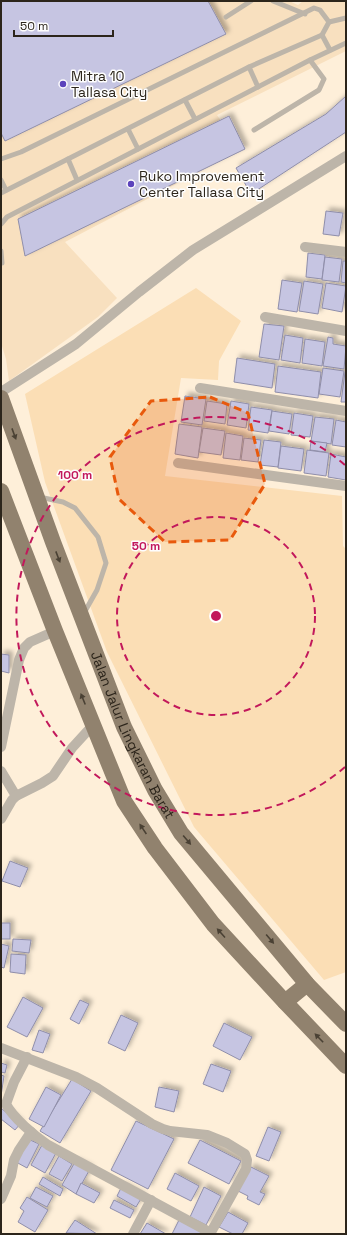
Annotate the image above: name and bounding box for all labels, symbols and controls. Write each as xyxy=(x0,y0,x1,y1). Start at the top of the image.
scale bar xyxy=(14,12,113,38)
text: 50 m xyxy=(20,18,48,34)
place label: Mitra 10 Tallasa City xyxy=(71,67,147,101)
marker: Mitra 10 Tallasa City xyxy=(58,79,68,89)
place label: Ruko Improvement Center Tallasa City xyxy=(139,167,264,201)
marker: Ruko Improvement Center Tallasa City xyxy=(126,179,136,189)
one-way arrow xyxy=(11,429,17,441)
text: 100 m xyxy=(58,467,92,483)
text: 50 m xyxy=(132,538,160,554)
one-way arrow xyxy=(56,551,62,563)
centre of rings xyxy=(209,609,223,623)
street label: Jalan Jalur Lingkaran Barat xyxy=(87,649,179,822)
one-way arrow xyxy=(79,692,85,704)
one-way arrow xyxy=(139,824,147,834)
one-way arrow xyxy=(182,835,191,845)
one-way arrow xyxy=(217,927,226,938)
one-way arrow xyxy=(266,934,275,945)
one-way arrow xyxy=(314,1033,324,1043)

